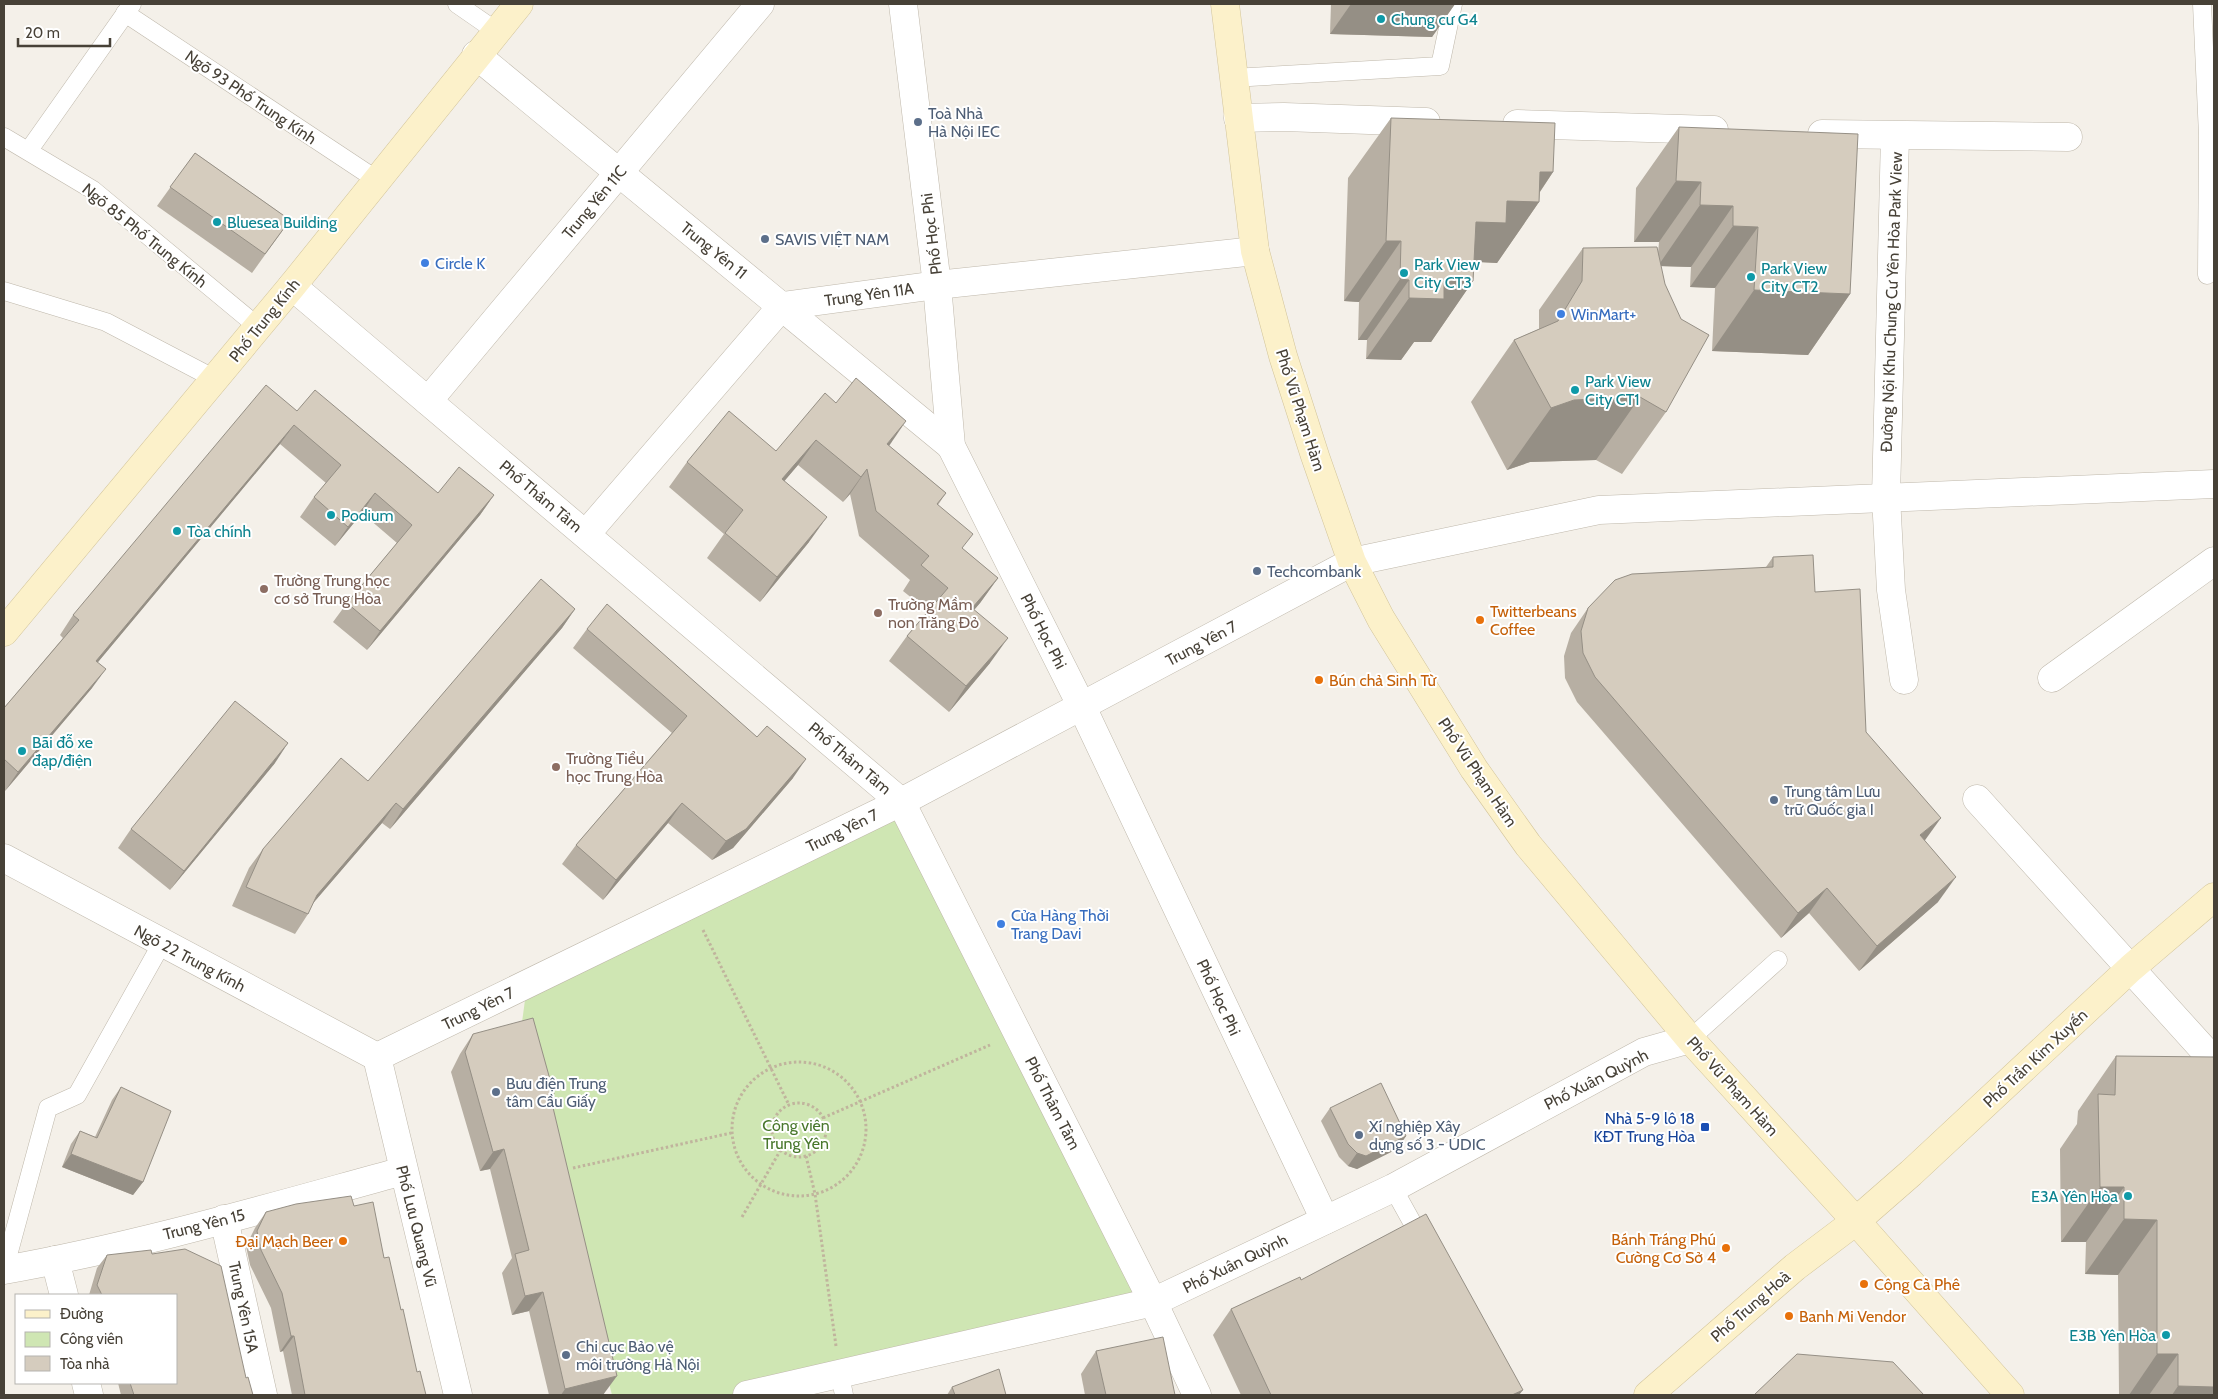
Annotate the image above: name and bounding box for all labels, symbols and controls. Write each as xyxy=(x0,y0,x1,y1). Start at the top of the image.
place label: Chung cư G4 xyxy=(1391,10,1478,29)
marker: Chung cư G4 xyxy=(1375,13,1387,25)
scale bar xyxy=(18,15,110,47)
text: 20 m xyxy=(25,24,60,42)
street label: Ngõ 93 Phố Trung Kính xyxy=(181,46,320,148)
place label: Toà Nhà Hà Nội IEC xyxy=(928,104,1000,141)
marker: Toà Nhà Hà Nội IEC xyxy=(912,116,924,128)
street label: Đường Nội Khu Chung Cư Yên Hòa Park View xyxy=(1877,151,1906,453)
street label: Trung Yên 11C xyxy=(558,162,631,243)
street label: Ngõ 85 Phố Trung Kính xyxy=(78,179,211,292)
street label: Phố Học Phi xyxy=(917,192,946,276)
place label: Bluesea Building xyxy=(227,213,338,232)
marker: Bluesea Building xyxy=(211,216,223,228)
street label: Trung Yên 11 xyxy=(677,218,751,283)
place label: SAVIS VIỆT NAM xyxy=(775,230,889,249)
marker: SAVIS VIỆT NAM xyxy=(759,233,771,245)
place label: Circle K xyxy=(435,254,485,273)
place label: Park View City CT3 xyxy=(1414,255,1480,292)
marker: Circle K xyxy=(419,257,431,269)
place label: Park View City CT2 xyxy=(1761,259,1827,296)
marker: Park View City CT3 xyxy=(1398,267,1410,279)
marker: Park View City CT2 xyxy=(1745,271,1757,283)
street label: Phố Trung Kính xyxy=(225,275,304,366)
street label: Trung Yên 11A xyxy=(823,279,915,310)
place label: WinMart+ xyxy=(1571,305,1636,324)
marker: WinMart+ xyxy=(1555,308,1567,320)
street label: Phố Vũ Phạm Hàm xyxy=(1272,347,1329,474)
place label: Park View City CT1 xyxy=(1585,372,1651,409)
marker: Park View City CT1 xyxy=(1569,384,1581,396)
street label: Phố Thâm Tâm xyxy=(496,456,586,536)
place label: Podium xyxy=(341,506,393,525)
marker: Podium xyxy=(325,509,337,521)
place label: Tòa chính xyxy=(187,522,251,541)
marker: Tòa chính xyxy=(171,525,183,537)
place label: Techcombank xyxy=(1267,562,1362,581)
marker: Techcombank xyxy=(1251,565,1263,577)
place label: Trường Trung học cơ sở Trung Hòa xyxy=(274,571,390,608)
marker: Trường Trung học cơ sở Trung Hòa xyxy=(258,583,270,595)
street label: Phố Học Phi xyxy=(1016,590,1071,672)
place label: Trường Mầm non Trăng Đỏ xyxy=(888,595,979,632)
place label: Twitterbeans Coffee xyxy=(1490,602,1577,639)
marker: Trường Mầm non Trăng Đỏ xyxy=(872,607,884,619)
marker: Twitterbeans Coffee xyxy=(1474,614,1486,626)
street label: Trung Yên 7 xyxy=(1163,617,1240,670)
place label: Bún chả Sinh Từ xyxy=(1329,671,1438,690)
marker: Bún chả Sinh Từ xyxy=(1313,674,1325,686)
street label: Phố Vũ Phạm Hàm xyxy=(1434,714,1521,830)
street label: Phố Thâm Tâm xyxy=(805,718,895,798)
place label: Bãi đỗ xe đạp/điện xyxy=(32,733,93,770)
marker: Bãi đỗ xe đạp/điện xyxy=(16,745,28,757)
place label: Trường Tiểu học Trung Hòa xyxy=(566,749,663,786)
marker: Trường Tiểu học Trung Hòa xyxy=(550,761,562,773)
place label: Trung tâm Lưu trữ Quốc gia I xyxy=(1784,782,1880,819)
marker: Trung tâm Lưu trữ Quốc gia I xyxy=(1768,794,1780,806)
street label: Trung Yên 7 xyxy=(803,805,881,856)
place label: Cửa Hàng Thời Trang Davi xyxy=(1011,906,1109,943)
marker: Cửa Hàng Thời Trang Davi xyxy=(995,918,1007,930)
street label: Ngõ 22 Trung Kính xyxy=(131,921,249,996)
street label: Phố Học Phi xyxy=(1193,956,1244,1038)
street label: Trung Yên 7 xyxy=(439,983,517,1034)
street label: Phố Trần Kim Xuyến xyxy=(1979,1005,2091,1112)
street label: Phố Vũ Phạm Hàm xyxy=(1683,1033,1782,1140)
street label: Phố Xuân Quỳnh xyxy=(1541,1045,1651,1114)
street label: Phố Thâm Tâm xyxy=(1021,1054,1084,1153)
place label: Bưu điện Trung tâm Cầu Giấy xyxy=(506,1074,607,1111)
marker: Bưu điện Trung tâm Cầu Giấy xyxy=(490,1086,502,1098)
place label: Nhà 5-9 lô 18 KĐT Trung Hòa xyxy=(1594,1109,1695,1146)
park label: Công viên Trung Yên xyxy=(762,1116,830,1153)
place label: Xí nghiệp Xây dựng số 3 - UDIC xyxy=(1369,1117,1486,1154)
marker: Nhà 5-9 lô 18 KĐT Trung Hòa xyxy=(1699,1121,1711,1133)
marker: Xí nghiệp Xây dựng số 3 - UDIC xyxy=(1353,1129,1365,1141)
street label: Phố Lưu Quang Vũ xyxy=(392,1163,441,1289)
place label: E3A Yên Hòa xyxy=(2031,1187,2118,1206)
marker: E3A Yên Hòa xyxy=(2122,1190,2134,1202)
street label: Trung Yên 15 xyxy=(161,1205,247,1244)
street label: Phố Xuân Quỳnh xyxy=(1180,1230,1291,1297)
place label: Bánh Tráng Phú Cường Cơ Sở 4 xyxy=(1611,1230,1716,1267)
place label: Đại Mạch Beer xyxy=(236,1232,334,1251)
marker: Đại Mạch Beer xyxy=(337,1235,349,1247)
marker: Bánh Tráng Phú Cường Cơ Sở 4 xyxy=(1720,1242,1732,1254)
street label: Trung Yên 15A xyxy=(225,1260,263,1355)
street label: Phố Trung Hoà xyxy=(1707,1267,1794,1346)
place label: Cộng Cà Phê xyxy=(1874,1275,1960,1294)
marker: Cộng Cà Phê xyxy=(1858,1278,1870,1290)
legend xyxy=(15,1294,178,1384)
text: Đường xyxy=(60,1305,103,1323)
place label: Banh Mi Vendor xyxy=(1799,1307,1907,1326)
marker: Banh Mi Vendor xyxy=(1783,1310,1795,1322)
place label: E3B Yên Hòa xyxy=(2069,1326,2156,1345)
marker: E3B Yên Hòa xyxy=(2160,1329,2172,1341)
text: Công viên xyxy=(60,1330,123,1348)
place label: Chi cục Bảo vệ môi trường Hà Nội xyxy=(576,1337,700,1374)
marker: Chi cục Bảo vệ môi trường Hà Nội xyxy=(560,1349,572,1361)
text: Tòa nhà xyxy=(60,1355,110,1373)

